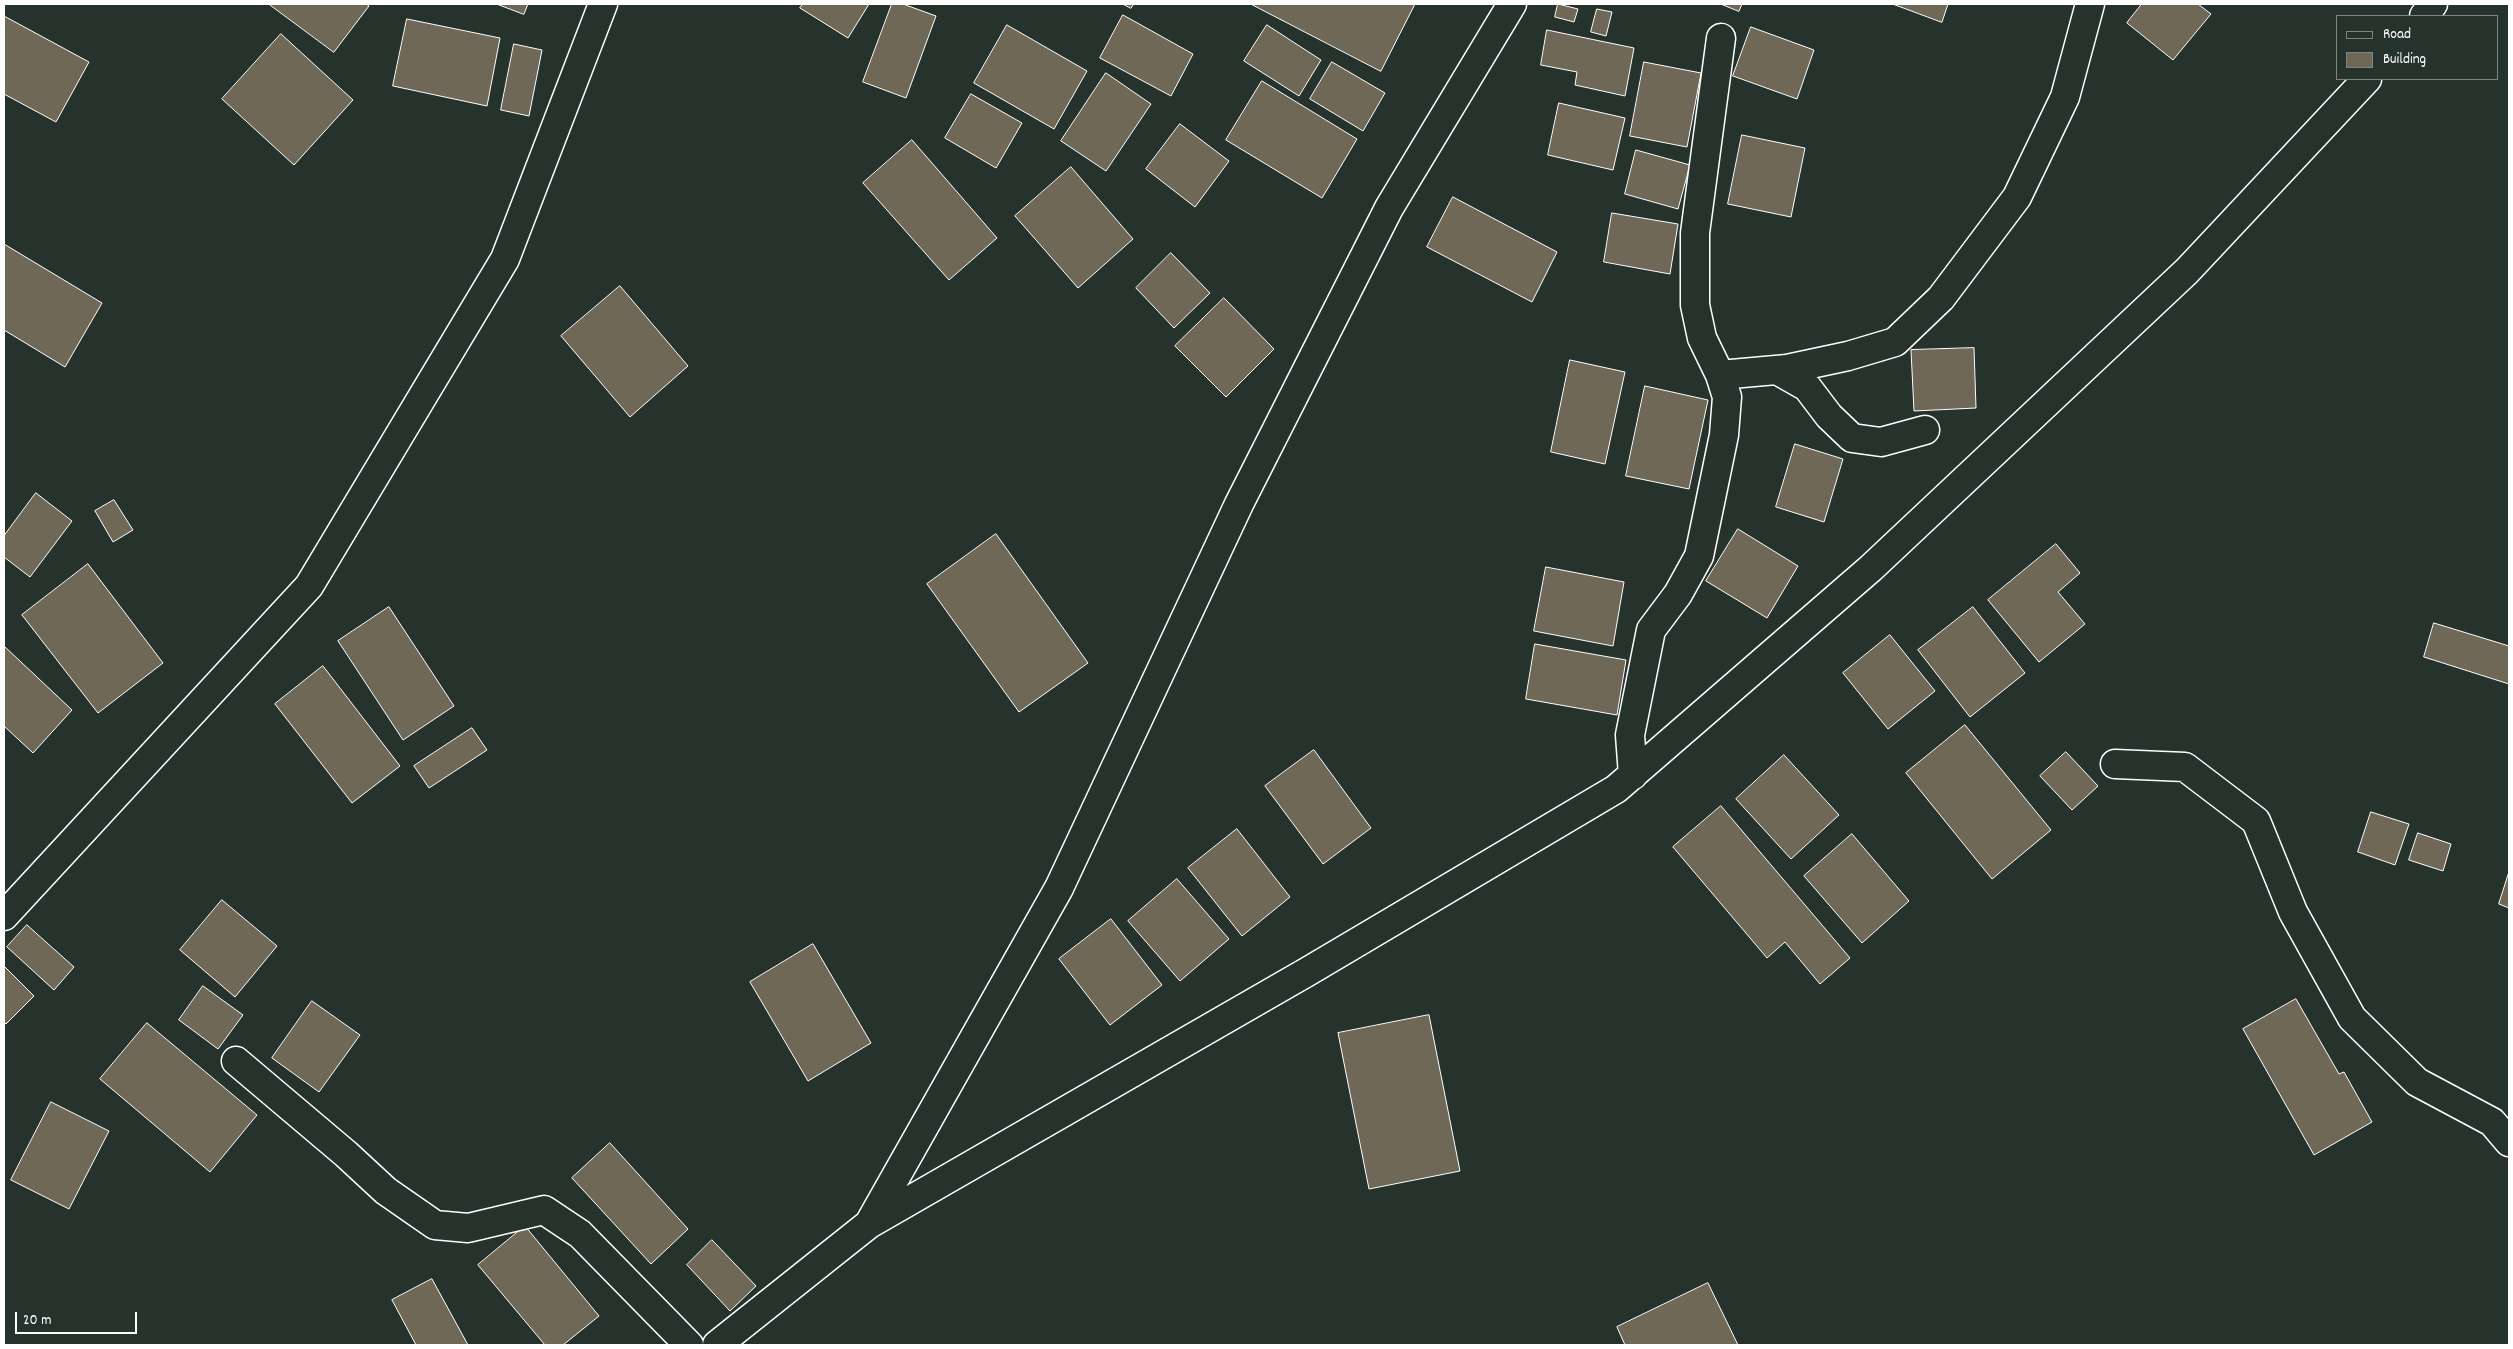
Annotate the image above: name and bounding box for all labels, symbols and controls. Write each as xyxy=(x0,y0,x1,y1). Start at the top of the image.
legend xyxy=(2336,15,2498,80)
text: Road xyxy=(2383,24,2411,46)
text: Building xyxy=(2383,49,2426,71)
scale bar xyxy=(18,1302,140,1334)
text: 20 m xyxy=(23,1310,51,1332)

